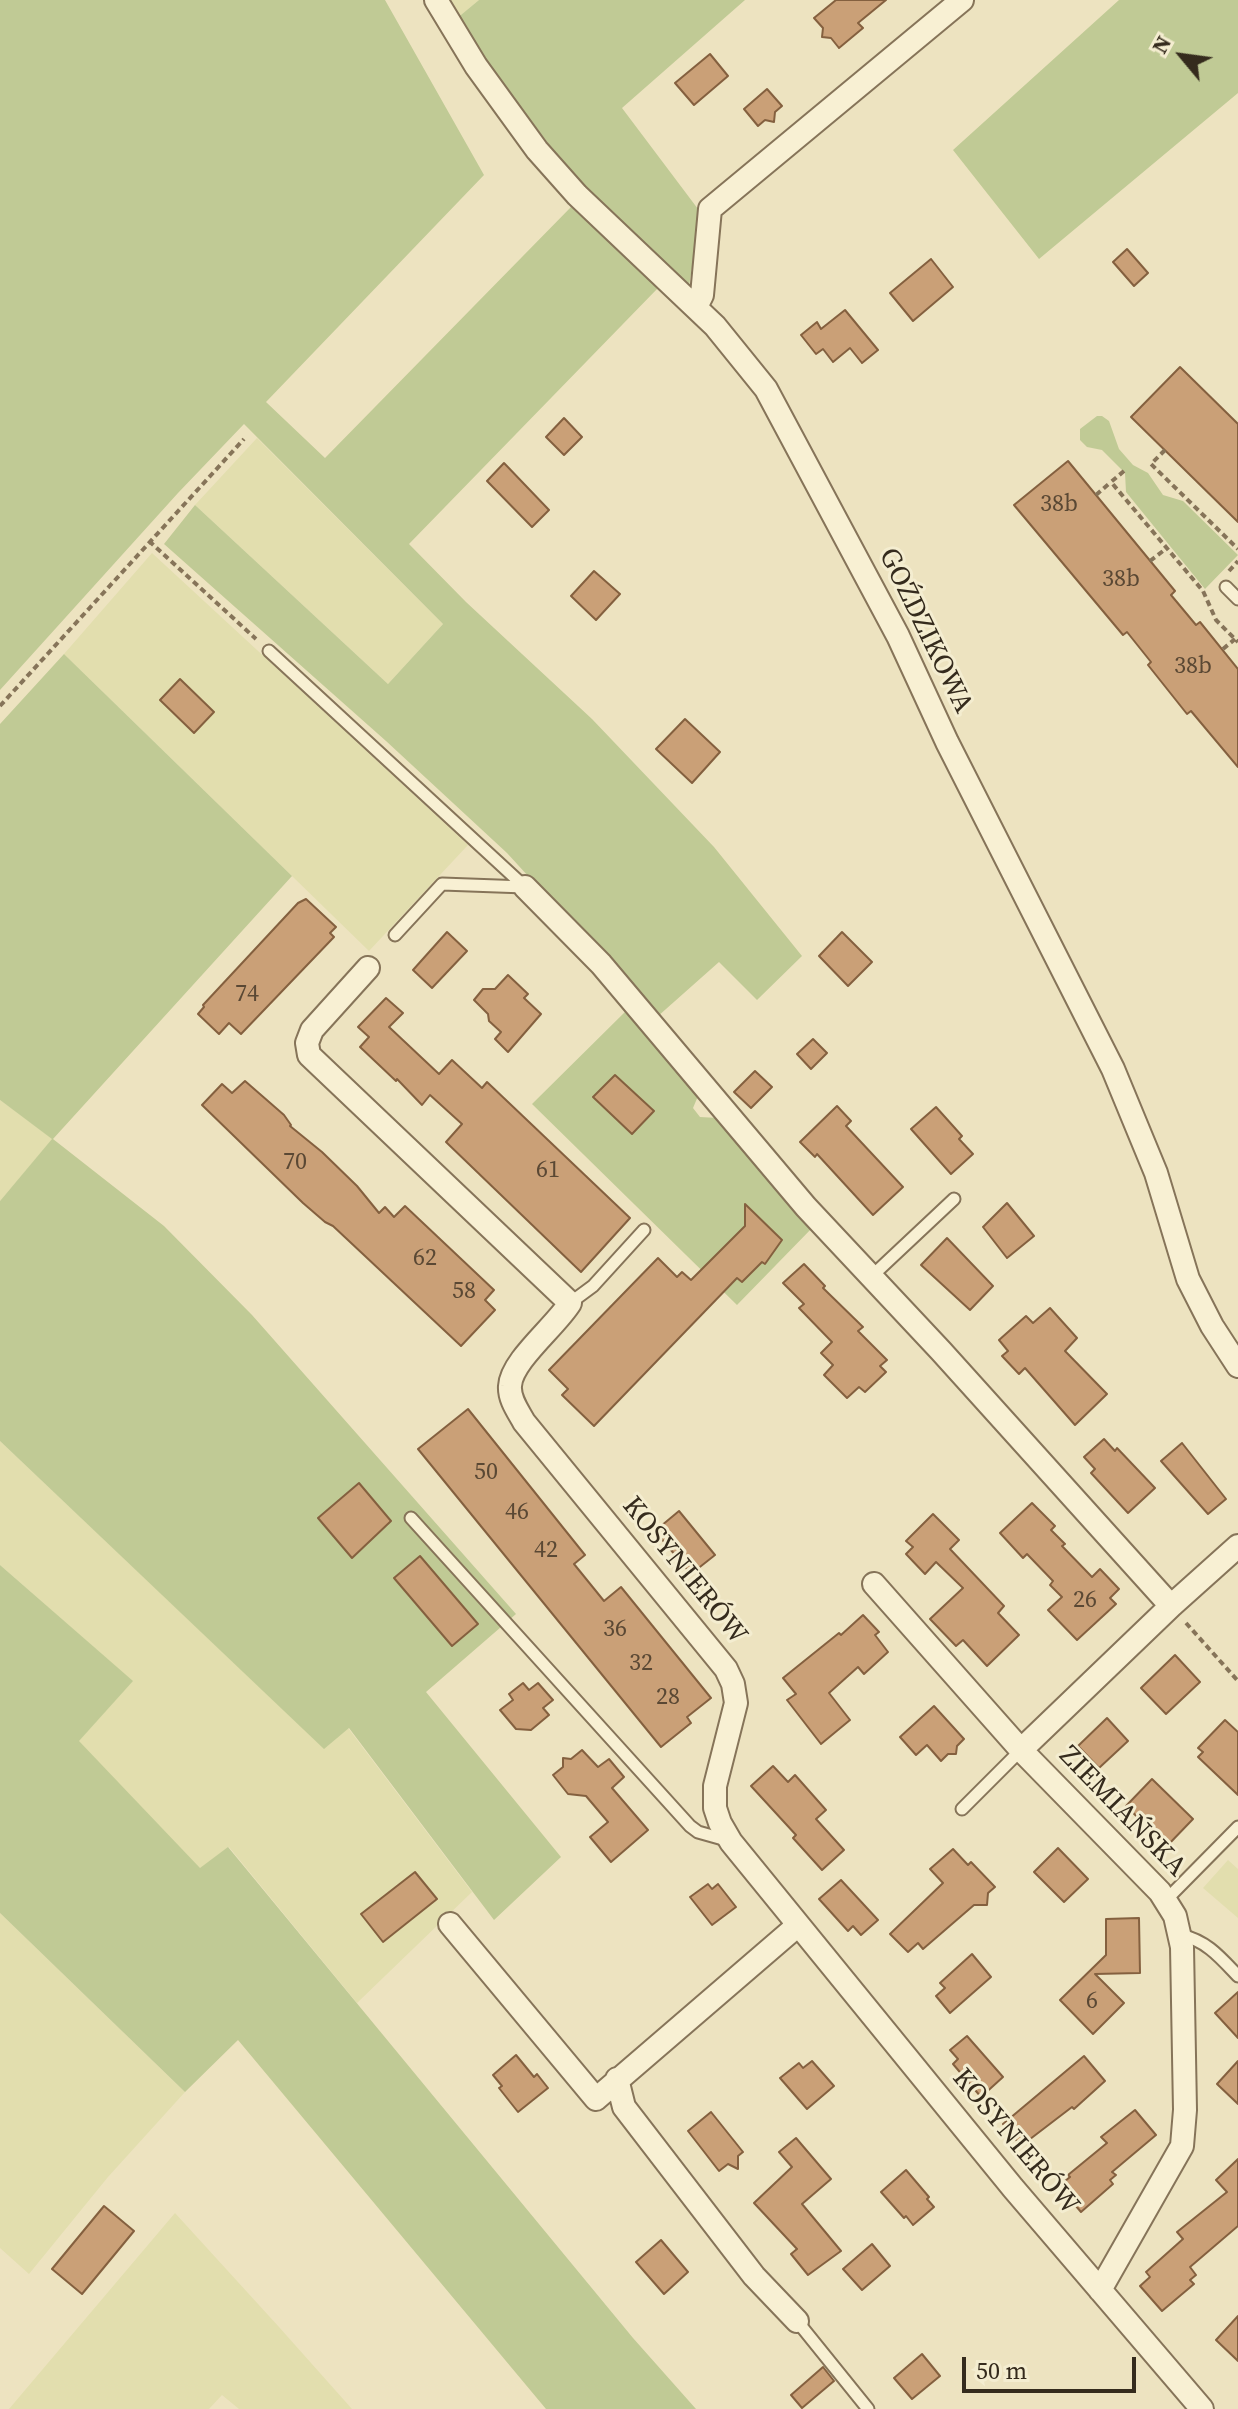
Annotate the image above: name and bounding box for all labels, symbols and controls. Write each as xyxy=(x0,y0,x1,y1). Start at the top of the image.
north arrow xyxy=(1142,16,1222,96)
text: N xyxy=(1144,30,1178,59)
house number: 38b xyxy=(1040,491,1078,519)
street label: GOŹDZIKOWA xyxy=(871,543,979,719)
house number: 38b xyxy=(1102,566,1140,594)
house number: 38b xyxy=(1174,653,1212,681)
house number: 74 xyxy=(235,981,259,1009)
house number: 70 xyxy=(283,1149,307,1177)
house number: 61 xyxy=(536,1157,560,1185)
house number: 62 xyxy=(413,1245,437,1273)
house number: 58 xyxy=(452,1278,476,1306)
house number: 50 xyxy=(474,1459,498,1487)
street label: KOSYNIERÓW xyxy=(614,1490,754,1652)
house number: 46 xyxy=(505,1499,529,1527)
house number: 42 xyxy=(534,1537,558,1565)
house number: 26 xyxy=(1073,1587,1097,1615)
house number: 36 xyxy=(603,1616,627,1644)
house number: 32 xyxy=(629,1650,653,1678)
house number: 28 xyxy=(656,1684,680,1712)
street label: ZIEMIAŃSKA xyxy=(1051,1740,1193,1884)
house number: 6 xyxy=(1086,1988,1098,2016)
street label: KOSYNIERÓW xyxy=(944,2062,1086,2222)
scale bar xyxy=(966,2341,1140,2391)
text: 50 m xyxy=(976,2354,1027,2387)

